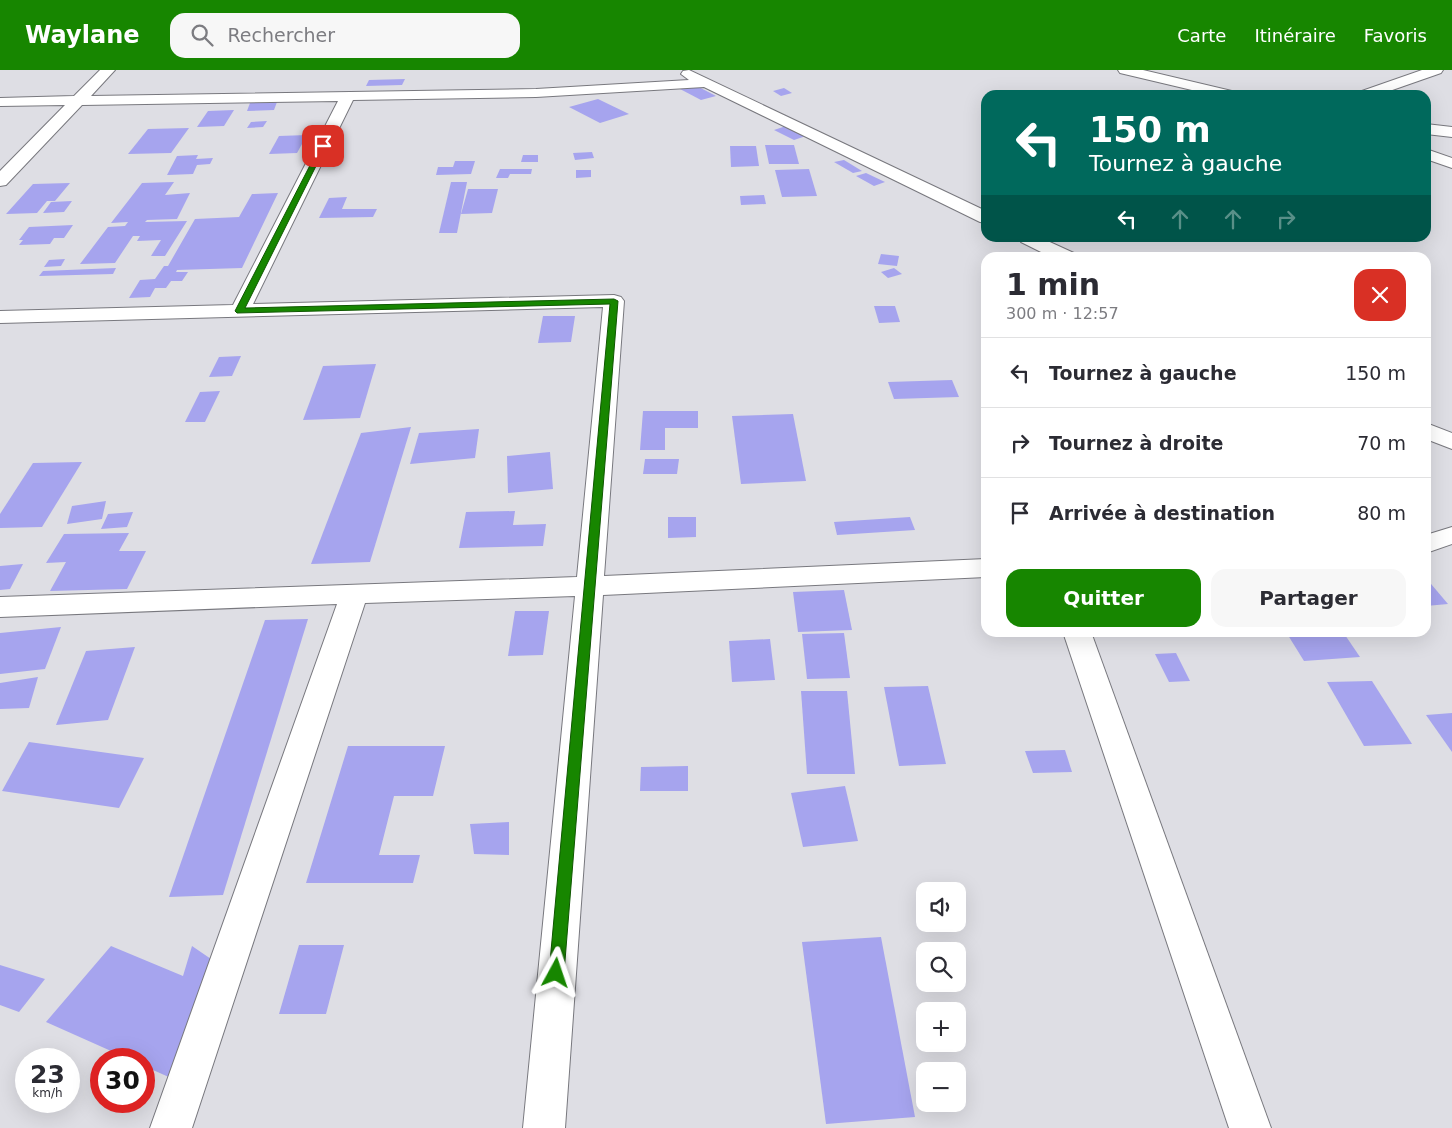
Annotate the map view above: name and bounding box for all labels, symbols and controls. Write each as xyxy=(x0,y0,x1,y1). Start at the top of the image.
search box xyxy=(170,13,520,58)
text: Waylane xyxy=(25,21,140,49)
icon: search xyxy=(188,21,216,49)
text: Rechercher xyxy=(228,24,335,46)
text: Carte xyxy=(1177,25,1226,46)
text: Itinéraire xyxy=(1254,25,1336,46)
text: Favoris xyxy=(1364,25,1427,46)
icon: left xyxy=(1006,110,1071,175)
text: 150 m xyxy=(1089,110,1211,150)
pin xyxy=(302,125,344,167)
icon: arrive xyxy=(309,132,337,160)
text: Tournez à gauche xyxy=(1089,151,1282,176)
icon: left xyxy=(1113,205,1141,233)
icon: ahead xyxy=(1166,205,1194,233)
icon: ahead xyxy=(1219,205,1247,233)
icon: right xyxy=(1272,205,1300,233)
text: 1 min xyxy=(1006,267,1100,302)
button: close xyxy=(1354,269,1406,321)
text: 300 m · 12:57 xyxy=(1006,304,1119,323)
icon: left xyxy=(1006,359,1034,387)
text: Tournez à gauche xyxy=(1049,362,1237,384)
text: 150 m xyxy=(1345,362,1406,384)
icon: right xyxy=(1006,429,1034,457)
text: Tournez à droite xyxy=(1049,432,1223,454)
text: 70 m xyxy=(1357,432,1406,454)
icon: arrive xyxy=(1006,499,1034,527)
text: Arrivée à destination xyxy=(1049,502,1275,524)
text: 80 m xyxy=(1357,502,1406,524)
button: Quitter xyxy=(1006,569,1201,627)
button: Partager xyxy=(1211,569,1406,627)
map controls xyxy=(916,882,966,1112)
button: sound xyxy=(916,882,966,932)
button: search xyxy=(916,942,966,992)
position arrow xyxy=(529,946,581,998)
button: + xyxy=(916,1002,966,1052)
speed limit sign: 30 xyxy=(90,1048,155,1113)
text: 23 xyxy=(30,1060,65,1089)
button: − xyxy=(916,1062,966,1112)
text: km/h xyxy=(32,1086,63,1100)

